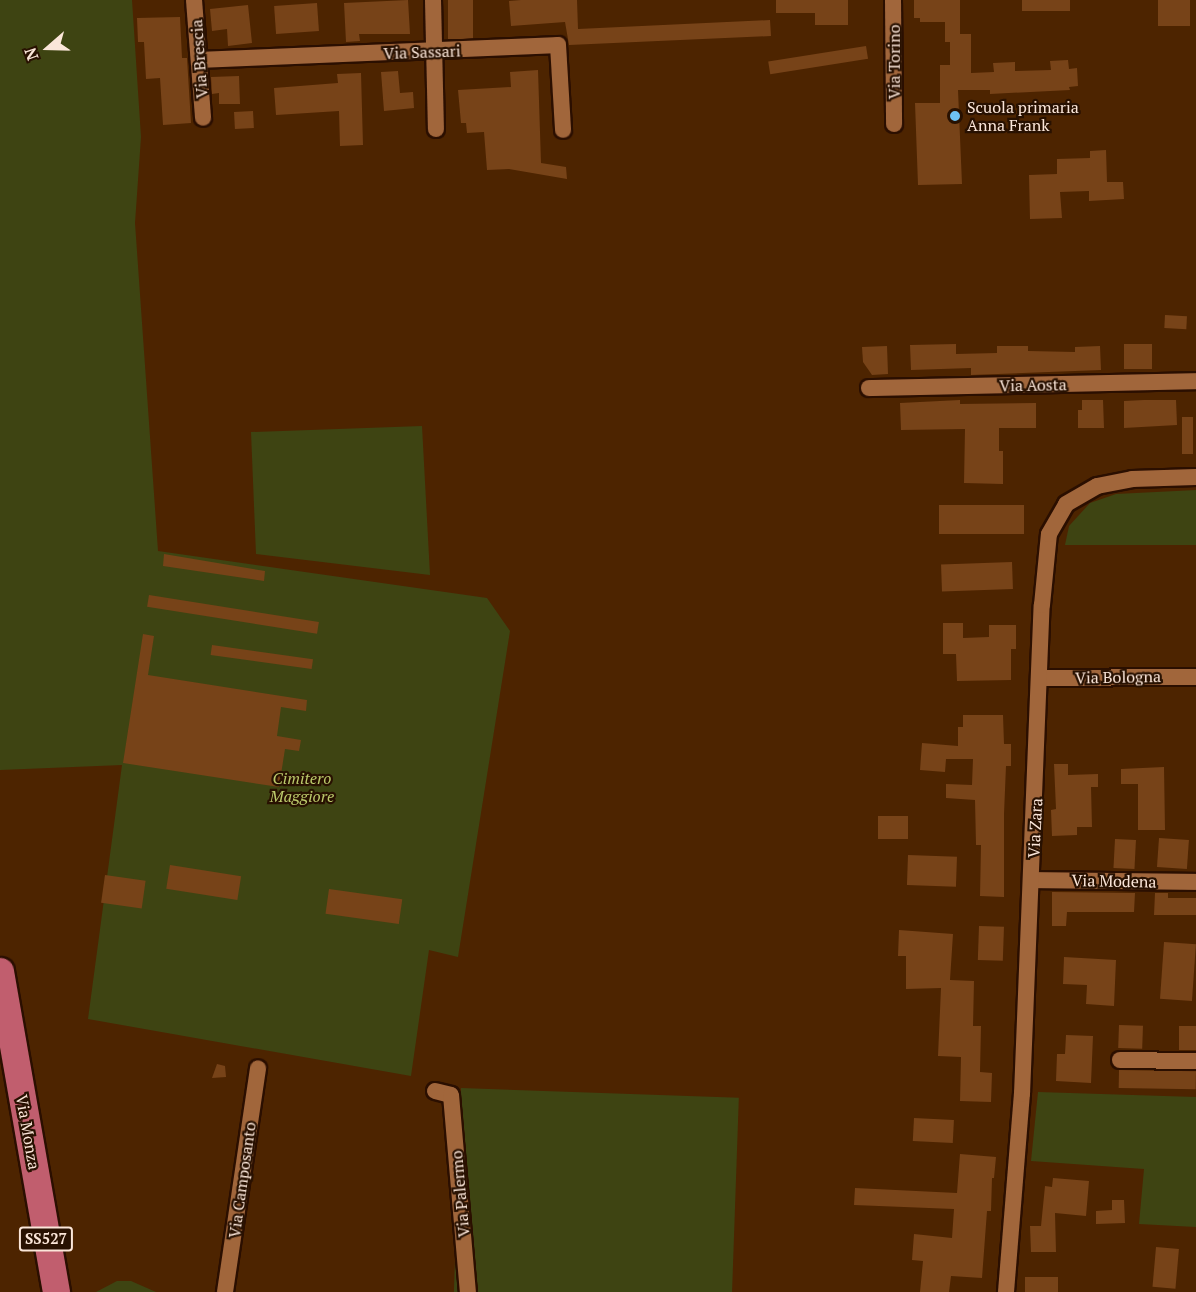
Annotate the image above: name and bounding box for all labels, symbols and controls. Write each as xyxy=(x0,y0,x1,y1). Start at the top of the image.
north arrow xyxy=(18,18,78,78)
street label: Via Brescia xyxy=(187,19,211,99)
street label: Via Torino xyxy=(884,25,904,99)
street label: Via Sassari xyxy=(383,41,461,63)
text: N xyxy=(19,45,44,64)
place label: Scuola primaria Anna Frank xyxy=(967,97,1079,135)
marker: Scuola primaria Anna Frank xyxy=(948,109,962,123)
street label: Via Aosta xyxy=(999,375,1067,395)
street label: Via Bologna xyxy=(1075,667,1161,687)
park label: Cimitero Maggiore xyxy=(270,768,334,806)
street label: Via Zara xyxy=(1024,798,1046,858)
street label: Via Modena xyxy=(1071,871,1157,891)
street label: Via Monza xyxy=(12,1093,44,1171)
street label: Via Camposanto xyxy=(224,1121,260,1239)
street label: Via Palermo xyxy=(447,1150,473,1238)
road number: SS527 xyxy=(18,1227,74,1251)

